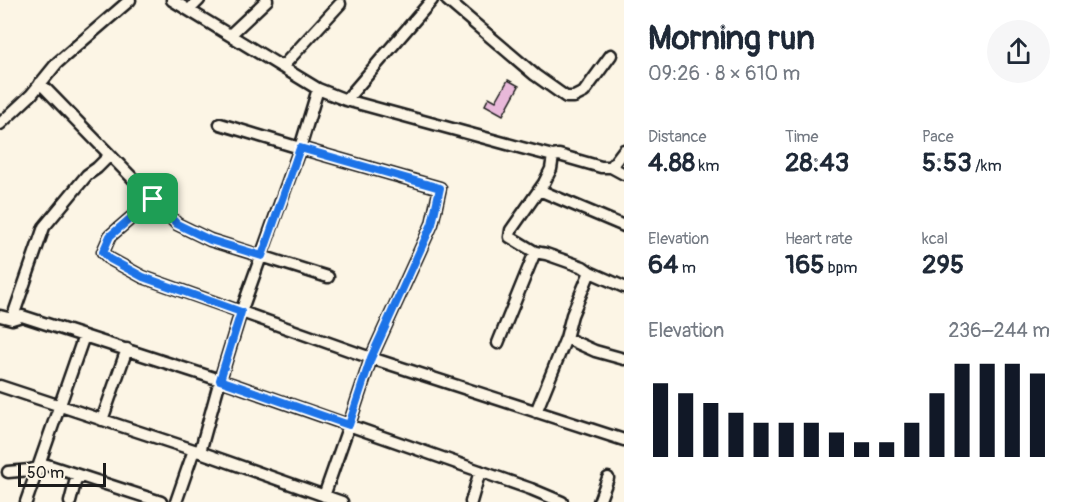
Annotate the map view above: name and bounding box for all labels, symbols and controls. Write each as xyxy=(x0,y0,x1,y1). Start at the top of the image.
text: Morning run xyxy=(648,18,815,59)
button: share xyxy=(987,20,1050,83)
text: 09:26 · 8 × 610 m xyxy=(648,61,800,86)
text: Distance xyxy=(648,127,707,147)
text: Time xyxy=(785,127,818,147)
text: Pace xyxy=(922,127,954,147)
text: 4.88 xyxy=(648,147,695,179)
text: 28:43 xyxy=(785,147,849,179)
text: 5:53 xyxy=(922,147,972,179)
text: km xyxy=(695,156,719,176)
text: /km xyxy=(972,156,1002,176)
pin xyxy=(127,173,178,224)
icon: arrive xyxy=(136,182,169,215)
text: Elevation xyxy=(648,229,709,249)
text: Heart rate xyxy=(785,229,852,249)
text: kcal xyxy=(922,229,948,249)
text: 64 xyxy=(648,249,678,281)
text: 165 xyxy=(785,249,824,281)
text: 295 xyxy=(922,249,964,281)
text: m xyxy=(678,258,696,278)
text: bpm xyxy=(824,258,857,278)
text: Elevation xyxy=(648,318,724,343)
text: 236–244 m xyxy=(948,318,1050,343)
scale bar xyxy=(18,460,106,488)
text: 50 m xyxy=(27,463,64,483)

